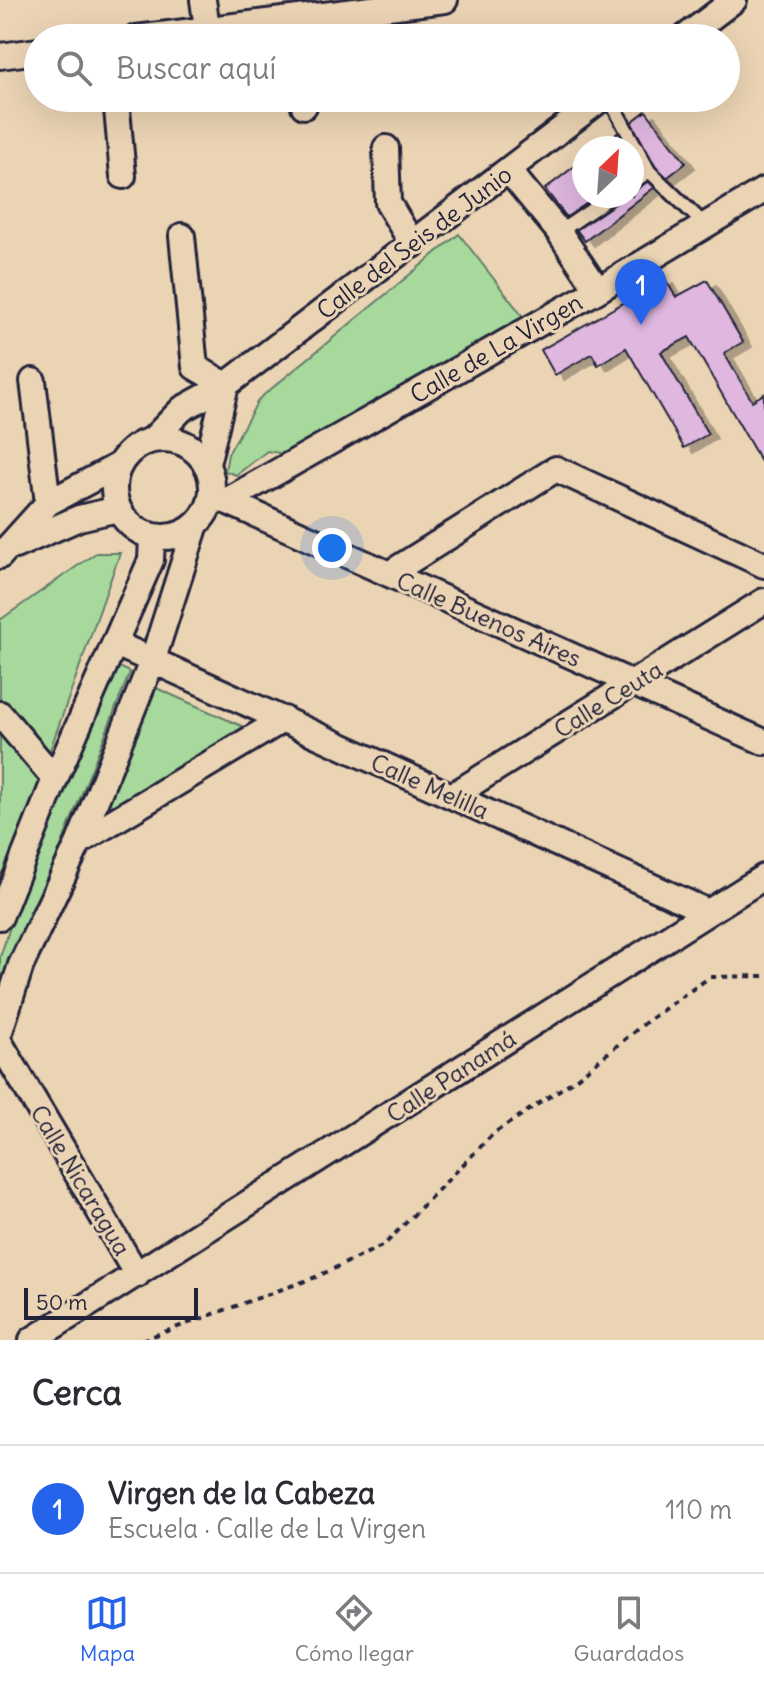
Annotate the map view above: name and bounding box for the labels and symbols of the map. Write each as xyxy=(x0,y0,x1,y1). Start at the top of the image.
north arrow xyxy=(572,136,644,208)
street label: Calle del Seis de Junio xyxy=(310,159,518,325)
pin: 1 xyxy=(615,259,667,325)
street label: Calle de La Virgen xyxy=(405,287,587,409)
your location xyxy=(312,528,352,568)
street label: Calle Buenos Aires xyxy=(392,565,586,673)
street label: Calle Ceuta xyxy=(548,654,668,744)
street label: Calle Melilla xyxy=(366,747,494,825)
street label: Calle Panamá xyxy=(381,1023,521,1129)
street label: Calle Nicaragua xyxy=(24,1099,138,1261)
scale bar xyxy=(24,1284,198,1320)

